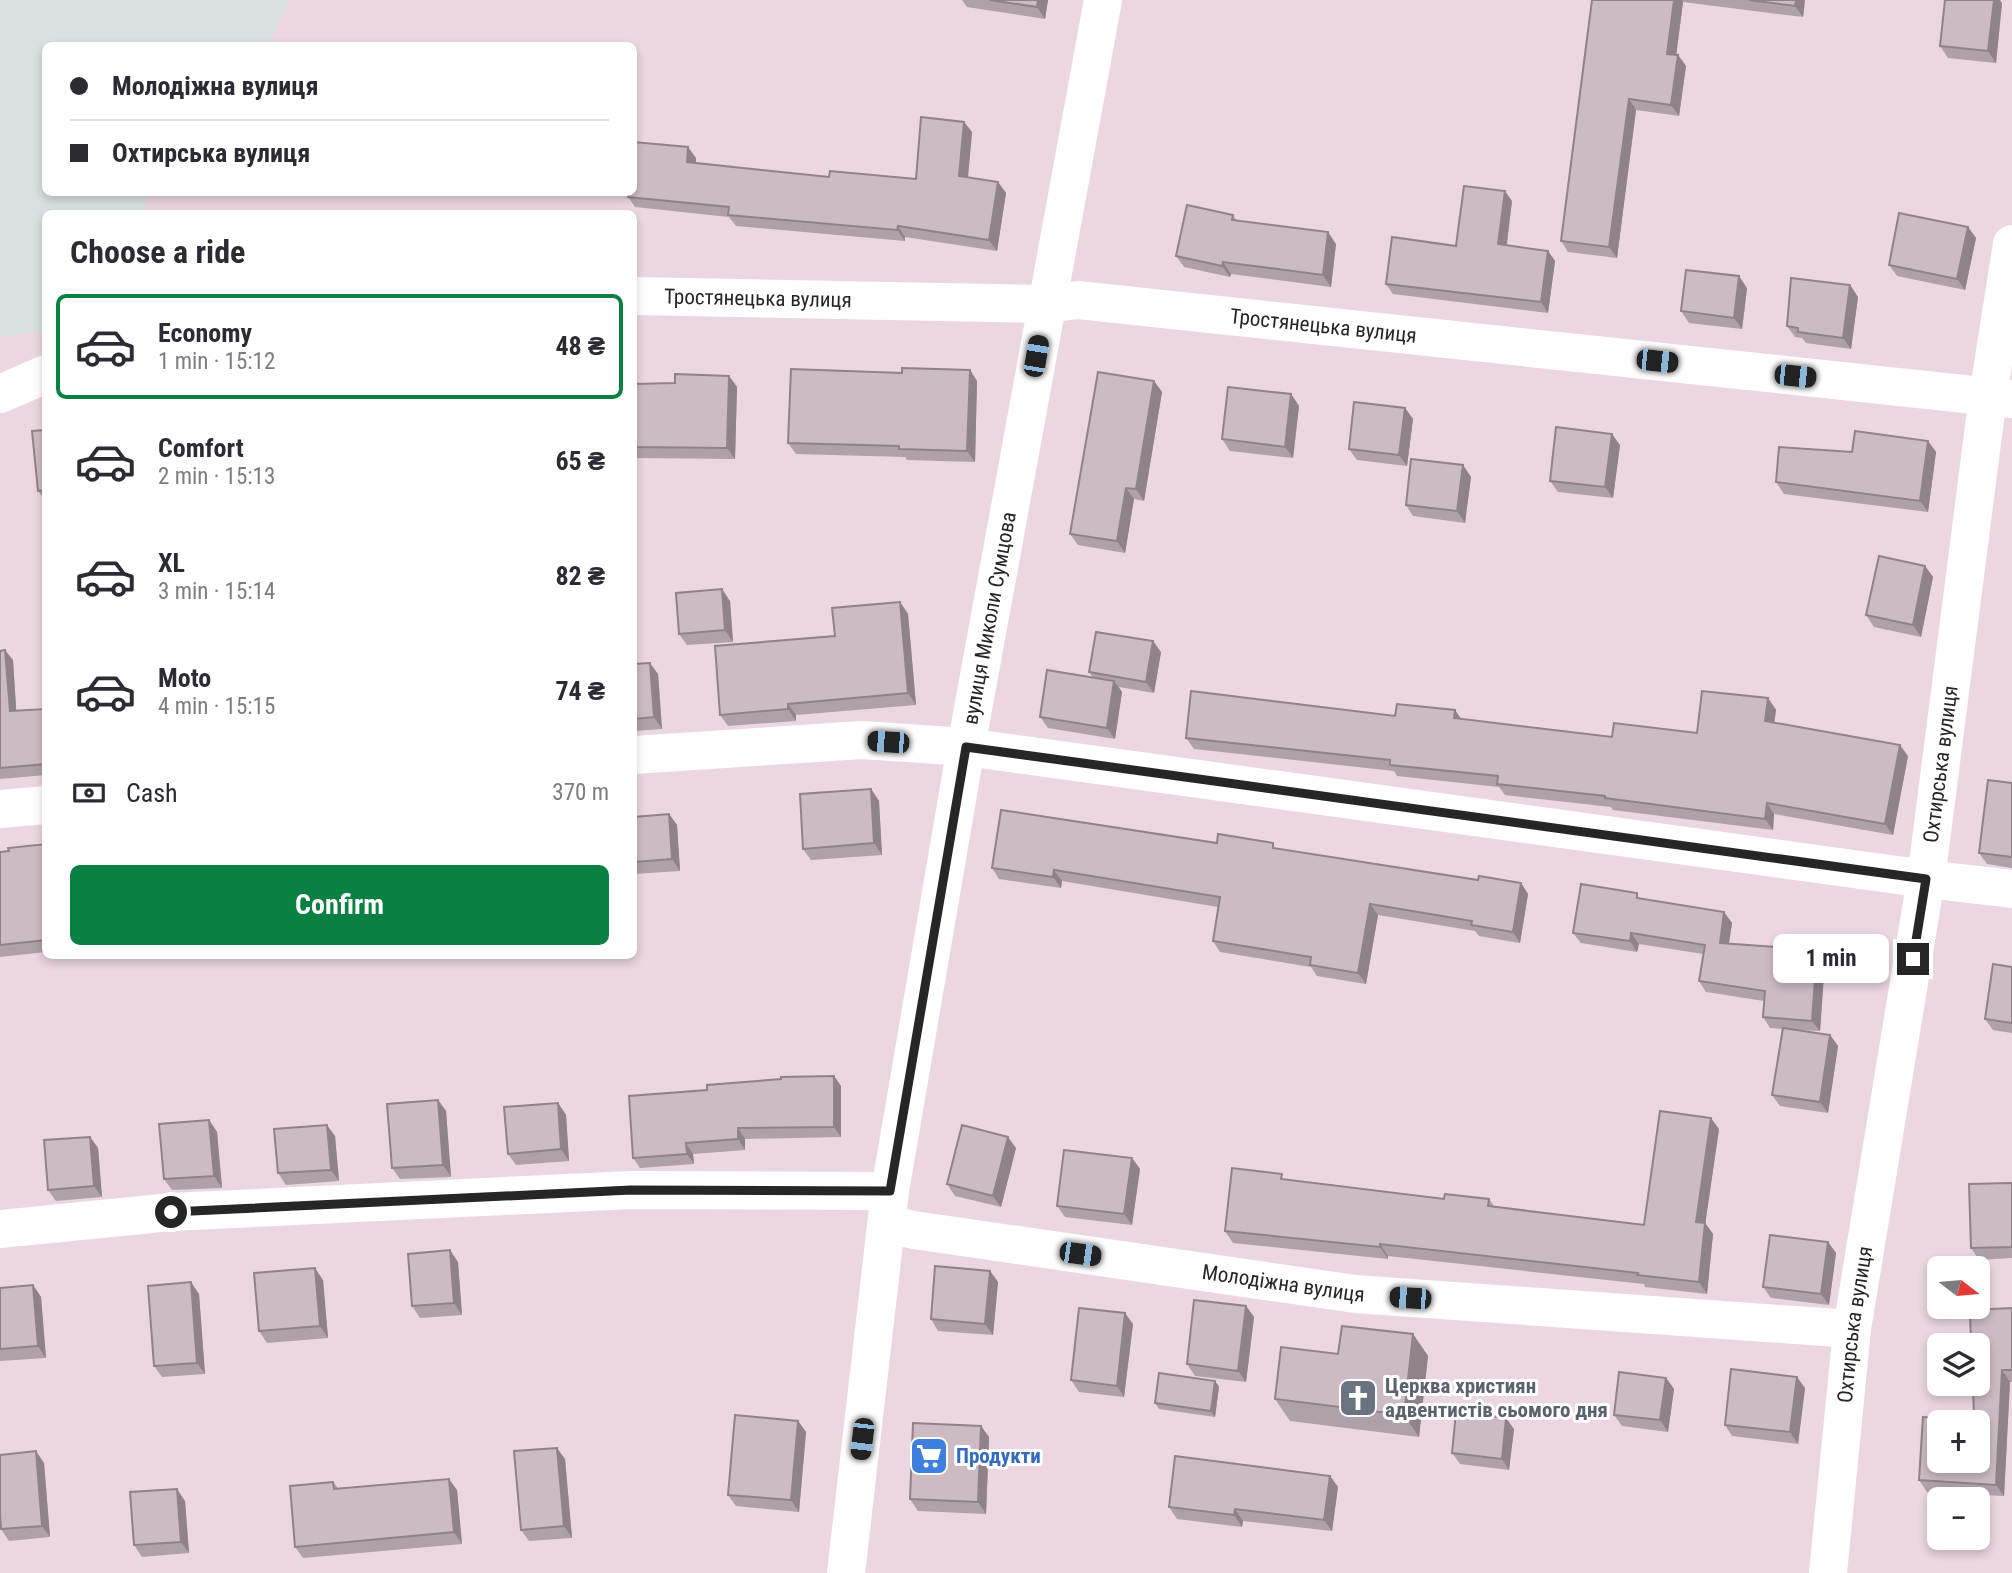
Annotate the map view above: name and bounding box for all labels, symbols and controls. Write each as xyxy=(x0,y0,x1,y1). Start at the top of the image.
text: Молодіжна вулиця xyxy=(112,71,319,101)
text: Охтирська вулиця xyxy=(112,138,310,168)
text: Choose a ride xyxy=(70,233,245,271)
street label: Тростянецька вулиця xyxy=(664,285,852,312)
street label: Тростянецька вулиця xyxy=(1229,304,1418,348)
icon: car xyxy=(74,315,137,378)
text: Economy xyxy=(158,318,252,348)
text: 48 ₴ xyxy=(555,331,605,361)
car xyxy=(1023,333,1050,379)
text: 1 min · 15:12 xyxy=(158,348,275,375)
car xyxy=(1636,348,1679,374)
car xyxy=(1774,363,1817,389)
icon: car xyxy=(74,430,137,493)
text: Comfort xyxy=(158,433,244,463)
text: 65 ₴ xyxy=(555,446,605,476)
text: 2 min · 15:13 xyxy=(158,463,275,490)
street label: вулиця Миколи Сумцова xyxy=(958,510,1021,726)
icon: car xyxy=(74,545,137,608)
text: XL xyxy=(158,548,185,578)
text: 82 ₴ xyxy=(555,561,605,591)
text: 3 min · 15:14 xyxy=(158,578,275,605)
icon: car xyxy=(74,660,137,723)
text: Moto xyxy=(158,663,211,693)
text: 74 ₴ xyxy=(555,676,605,706)
street label: Охтирська вулиця xyxy=(1919,684,1963,844)
text: 4 min · 15:15 xyxy=(158,693,275,720)
car xyxy=(867,730,910,754)
icon: cash xyxy=(70,774,108,812)
text: Cash xyxy=(126,778,178,808)
text: 370 m xyxy=(552,779,609,806)
button: Confirm xyxy=(70,865,609,945)
callout: 1 min xyxy=(1773,934,1888,984)
route end xyxy=(1897,943,1929,975)
text: 1 min xyxy=(1805,945,1857,972)
route start xyxy=(155,1196,187,1228)
car xyxy=(1058,1241,1103,1267)
street label: Охтирська вулиця xyxy=(1833,1244,1877,1404)
north arrow xyxy=(1927,1256,1990,1320)
map controls xyxy=(1927,1256,1990,1550)
street label: Молодіжна вулиця xyxy=(1201,1260,1365,1307)
car xyxy=(1389,1286,1432,1310)
button: layers xyxy=(1927,1333,1990,1396)
place label: Церква християн адвентистів сьомого дня xyxy=(1385,1374,1608,1422)
church icon: Церква християн адвентистів сьомого дня xyxy=(1337,1377,1379,1419)
button: + xyxy=(1927,1410,1990,1473)
car xyxy=(850,1417,875,1461)
supermarket icon: Продукти xyxy=(908,1435,950,1477)
place label: Продукти xyxy=(956,1444,1041,1468)
button: − xyxy=(1927,1487,1990,1550)

